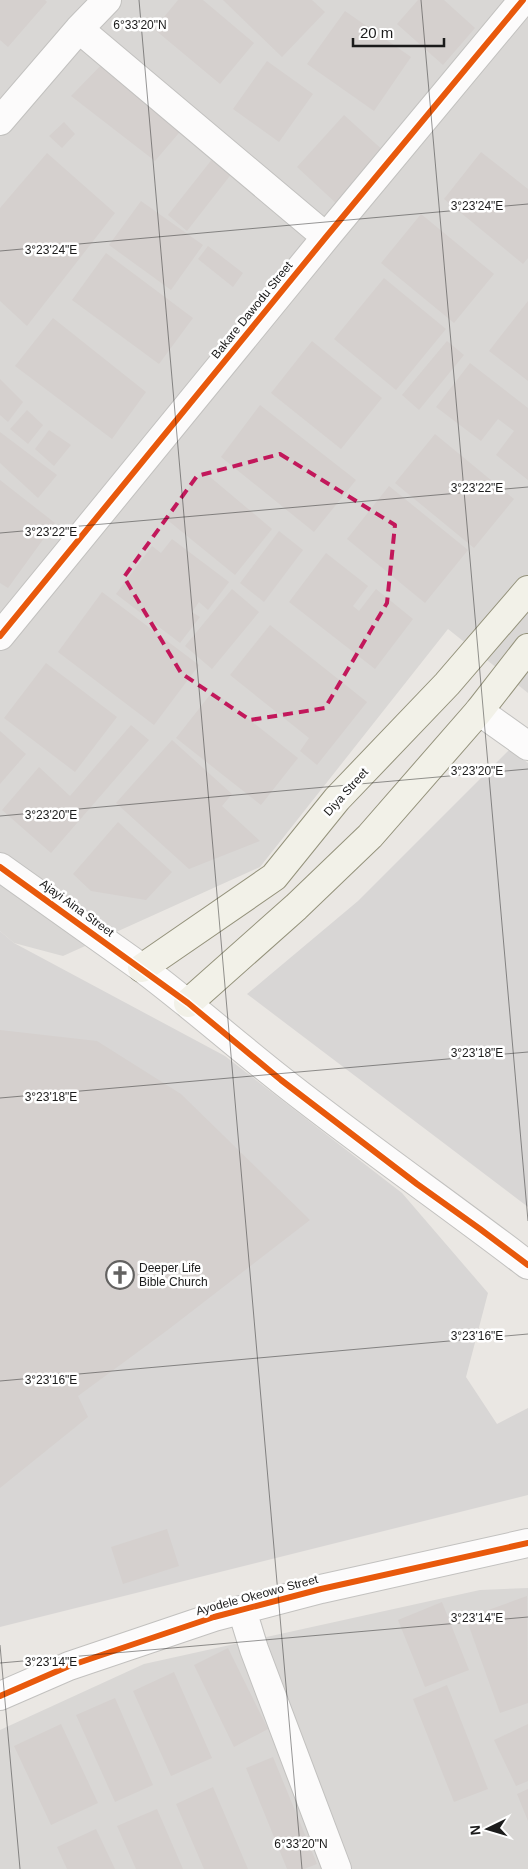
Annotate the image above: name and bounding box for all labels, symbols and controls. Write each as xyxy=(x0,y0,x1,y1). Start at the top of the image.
scale bar xyxy=(353,15,444,47)
text: 6°33'20"N xyxy=(113,18,167,32)
text: 20 m xyxy=(360,24,393,41)
text: 3°23'24"E xyxy=(451,199,503,213)
text: 3°23'24"E xyxy=(25,243,77,257)
street label: Bakare Dawodu Street xyxy=(209,258,296,361)
text: 3°23'22"E xyxy=(451,481,503,495)
text: 3°23'22"E xyxy=(25,525,77,539)
text: 3°23'20"E xyxy=(451,764,503,778)
street label: Diya Street xyxy=(321,765,372,819)
text: 3°23'20"E xyxy=(25,808,77,822)
street label: Ajayi Aina Street xyxy=(37,876,117,940)
text: 3°23'18"E xyxy=(451,1046,503,1060)
text: 3°23'18"E xyxy=(25,1090,77,1104)
church icon: Deeper Life Bible Church xyxy=(105,1260,135,1290)
place label: Deeper Life Bible Church xyxy=(139,1261,208,1289)
text: 3°23'16"E xyxy=(451,1329,503,1343)
text: 3°23'16"E xyxy=(25,1373,77,1387)
street label: Ayodele Okeowo Street xyxy=(194,1572,320,1618)
text: 3°23'14"E xyxy=(451,1611,503,1625)
text: 3°23'14"E xyxy=(25,1655,77,1669)
north arrow xyxy=(463,1804,513,1854)
text: N xyxy=(467,1824,483,1836)
text: 6°33'20"N xyxy=(274,1837,328,1851)

